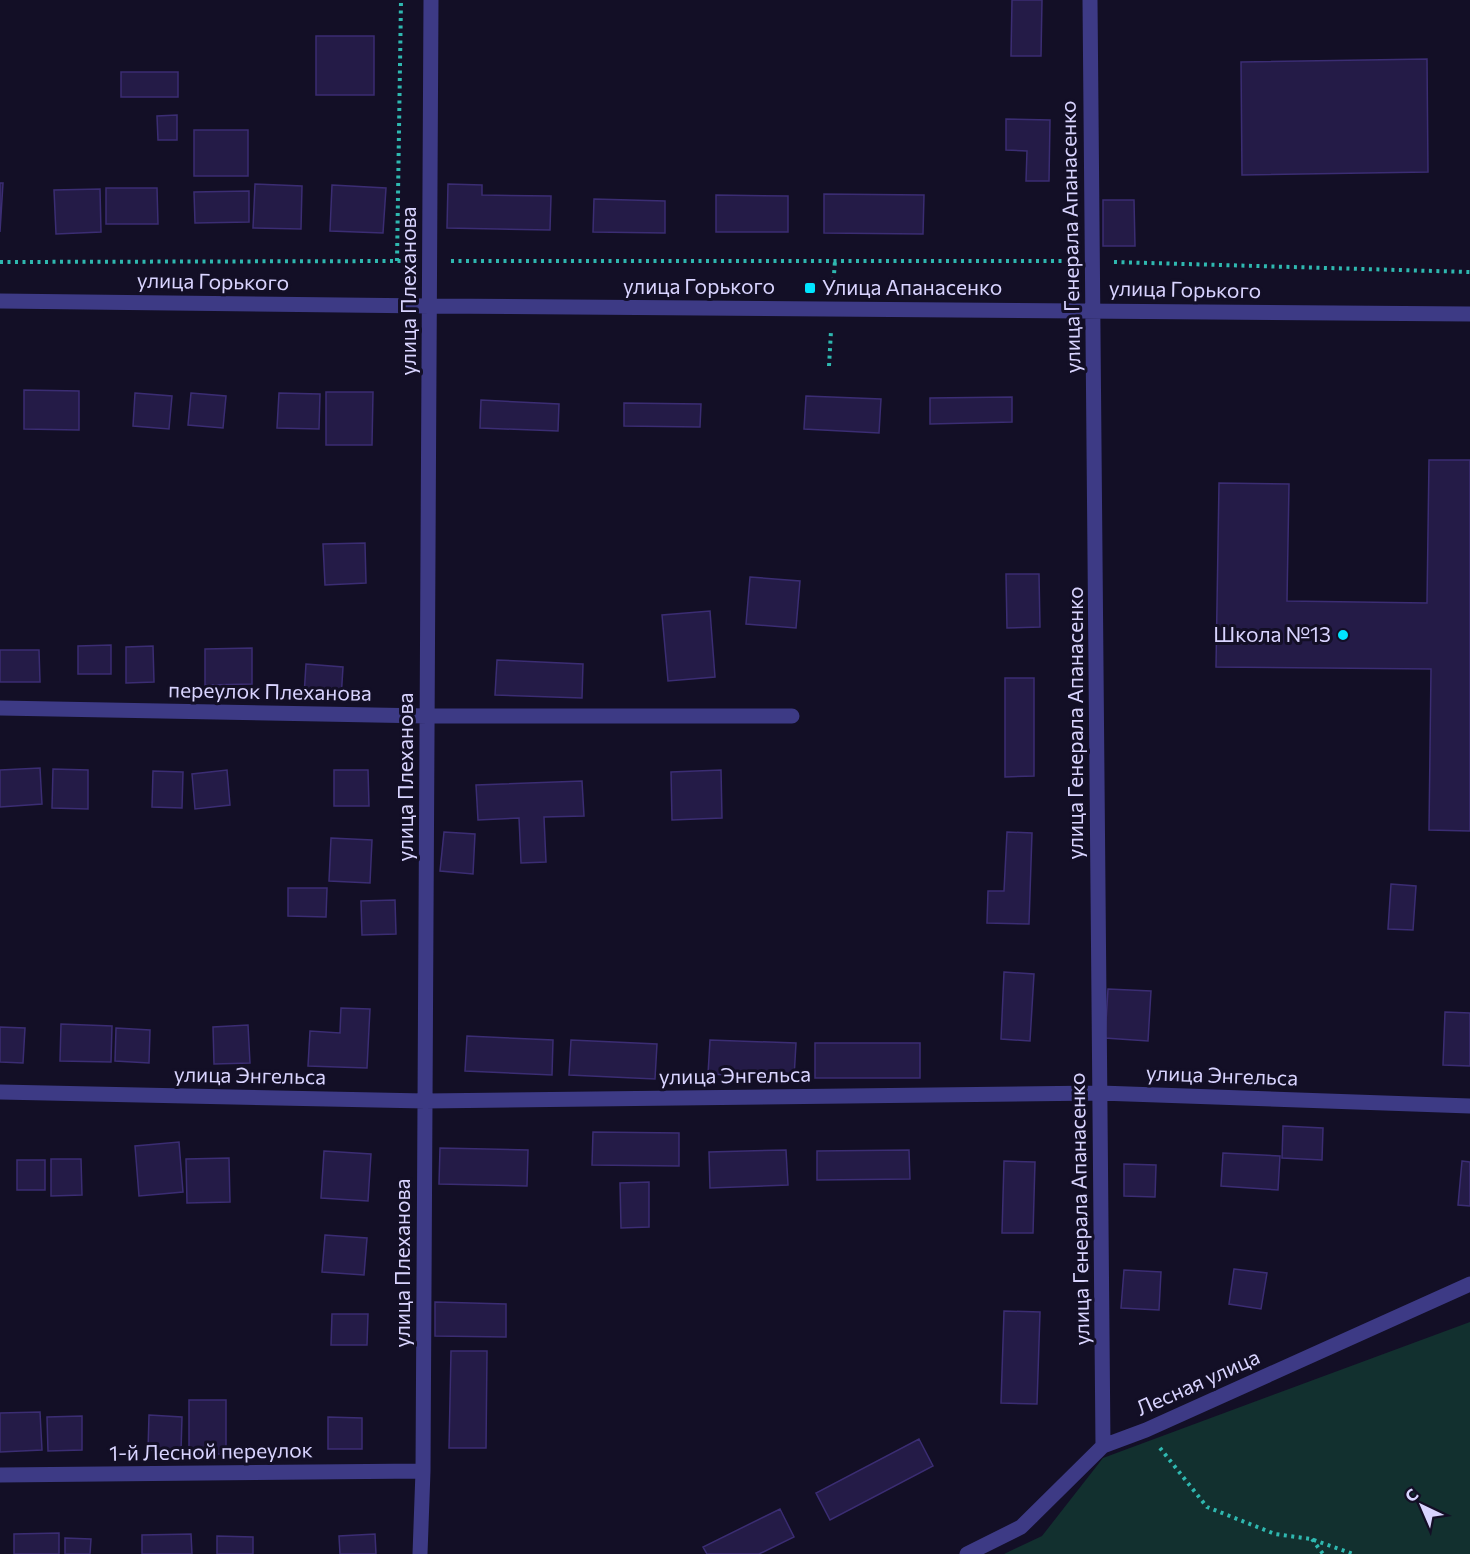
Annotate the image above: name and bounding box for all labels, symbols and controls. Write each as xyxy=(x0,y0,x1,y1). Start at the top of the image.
street label: улица Генерала Апанасенко xyxy=(1055,100,1084,374)
street label: улица Плеханова xyxy=(395,207,420,375)
street label: улица Горького xyxy=(137,267,289,294)
street label: улица Горького xyxy=(623,273,775,298)
place label: Улица Апанасенко xyxy=(822,274,1002,299)
street label: улица Горького xyxy=(1109,275,1261,302)
marker: Улица Апанасенко xyxy=(803,281,817,295)
street label: улица Генерала Апанасенко xyxy=(1062,587,1087,859)
place label: Школа №13 xyxy=(1213,621,1331,646)
marker: Школа №13 xyxy=(1336,628,1350,642)
street label: переулок Плеханова xyxy=(168,676,372,705)
street label: улица Плеханова xyxy=(392,693,417,861)
street label: улица Энгельса xyxy=(1146,1059,1299,1090)
street label: улица Энгельса xyxy=(174,1061,326,1088)
street label: улица Энгельса xyxy=(659,1061,811,1088)
street label: улица Генерала Апанасенко xyxy=(1064,1072,1093,1346)
street label: улица Плеханова xyxy=(389,1179,414,1347)
street label: Лесная улица xyxy=(1132,1343,1263,1420)
street label: 1-й Лесной переулок xyxy=(109,1436,313,1465)
north arrow xyxy=(1392,1476,1452,1536)
text: С xyxy=(1401,1484,1422,1505)

